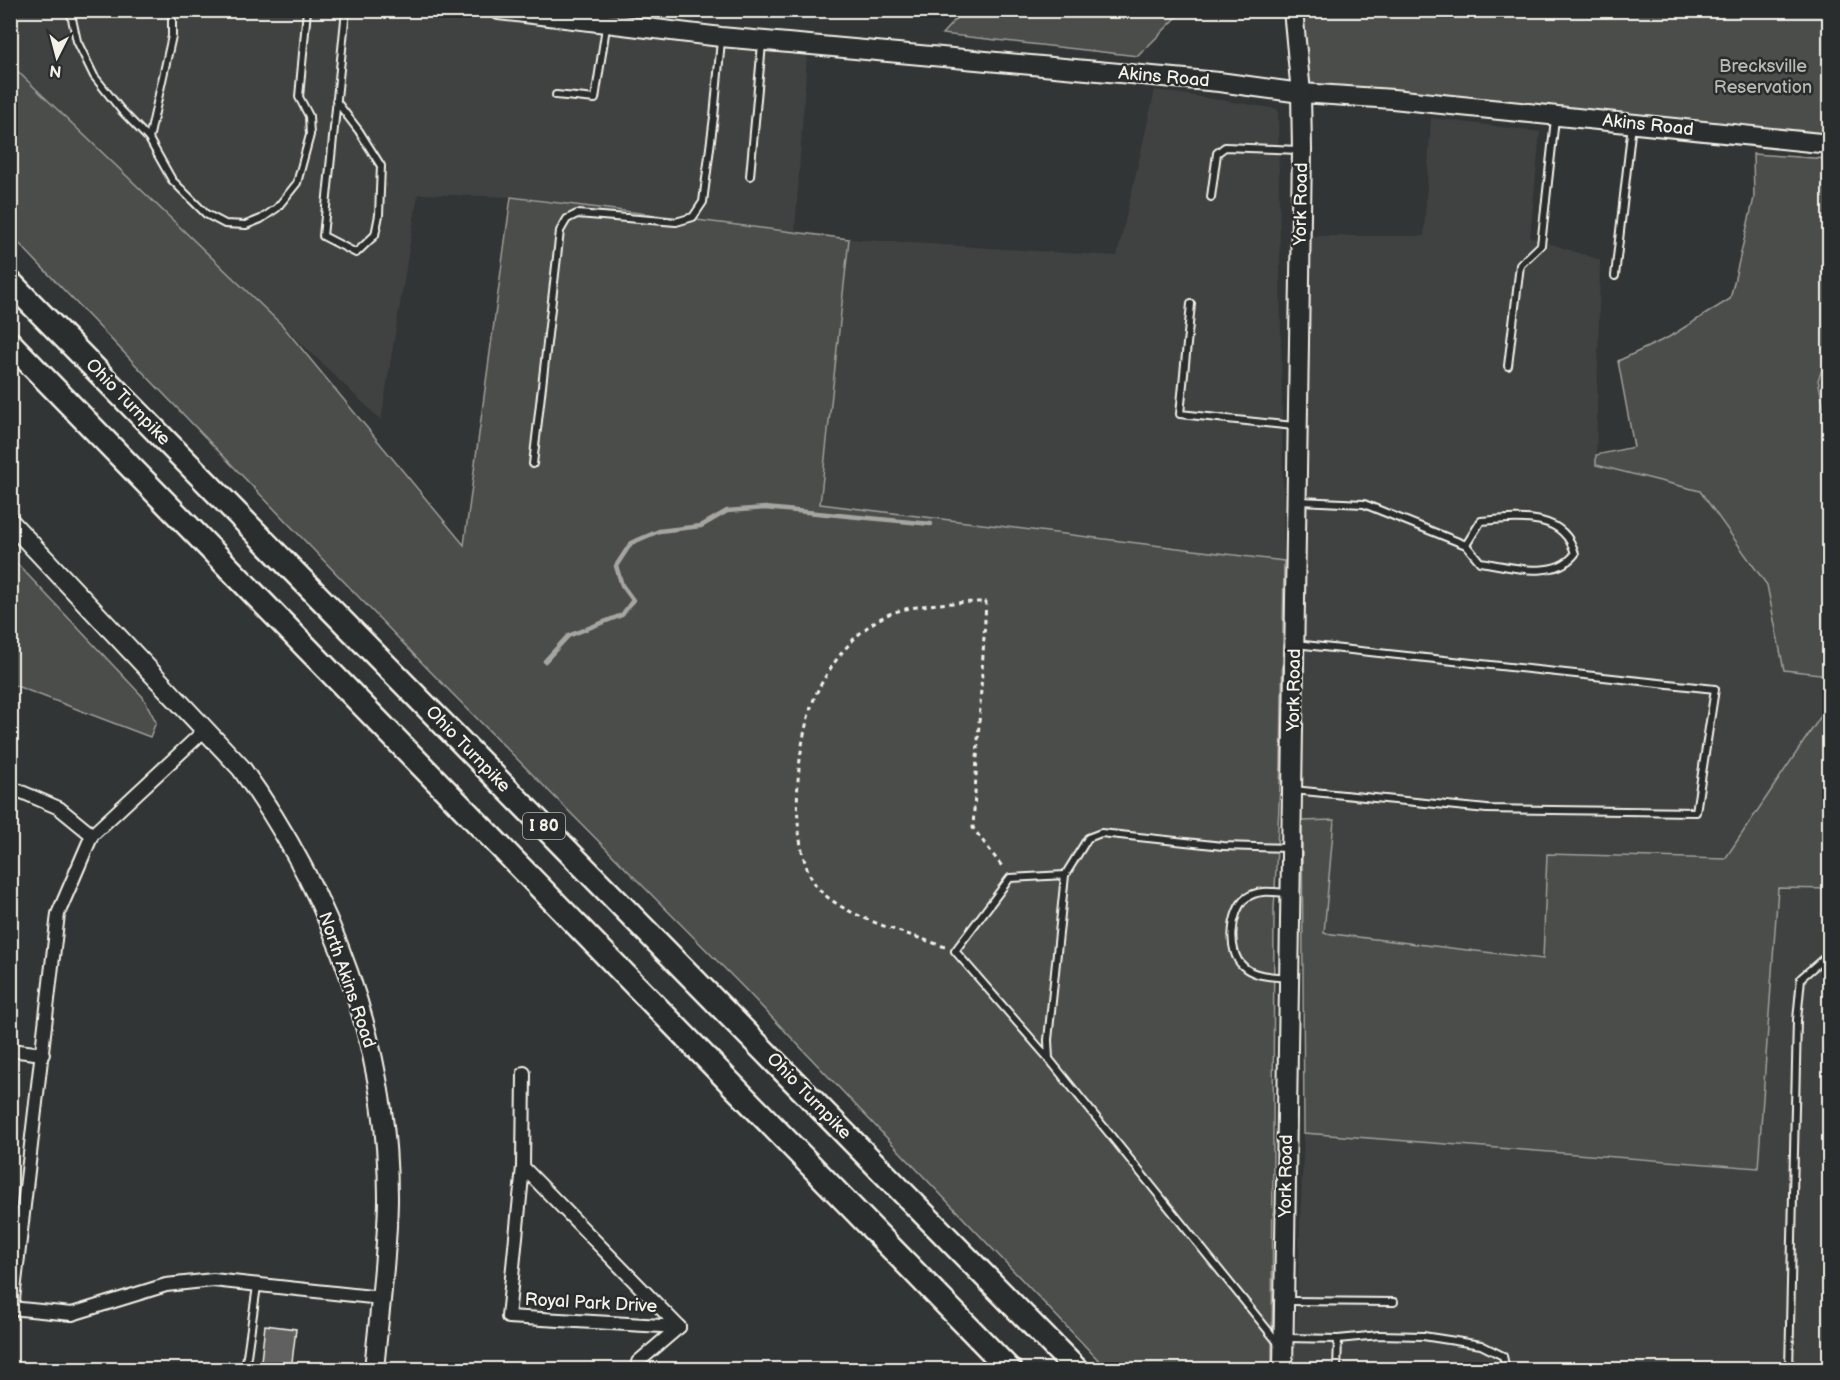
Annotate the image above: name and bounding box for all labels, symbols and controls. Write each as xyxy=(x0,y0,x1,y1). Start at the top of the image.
north arrow xyxy=(27,27,87,87)
park label: Brecksville Reservation xyxy=(1714,56,1812,98)
text: N xyxy=(49,60,63,81)
street label: Akins Road xyxy=(1118,63,1210,91)
street label: Akins Road xyxy=(1601,110,1695,140)
street label: York Road xyxy=(1290,162,1312,247)
street label: Ohio Turnpike xyxy=(81,354,175,450)
street label: York Road xyxy=(1283,648,1305,733)
street label: Ohio Turnpike xyxy=(421,701,515,797)
road number: I 80 xyxy=(523,813,565,839)
street label: North Akins Road xyxy=(314,909,380,1051)
street label: Ohio Turnpike xyxy=(762,1048,856,1144)
street label: York Road xyxy=(1275,1134,1297,1219)
street label: Royal Park Drive xyxy=(524,1289,658,1317)

